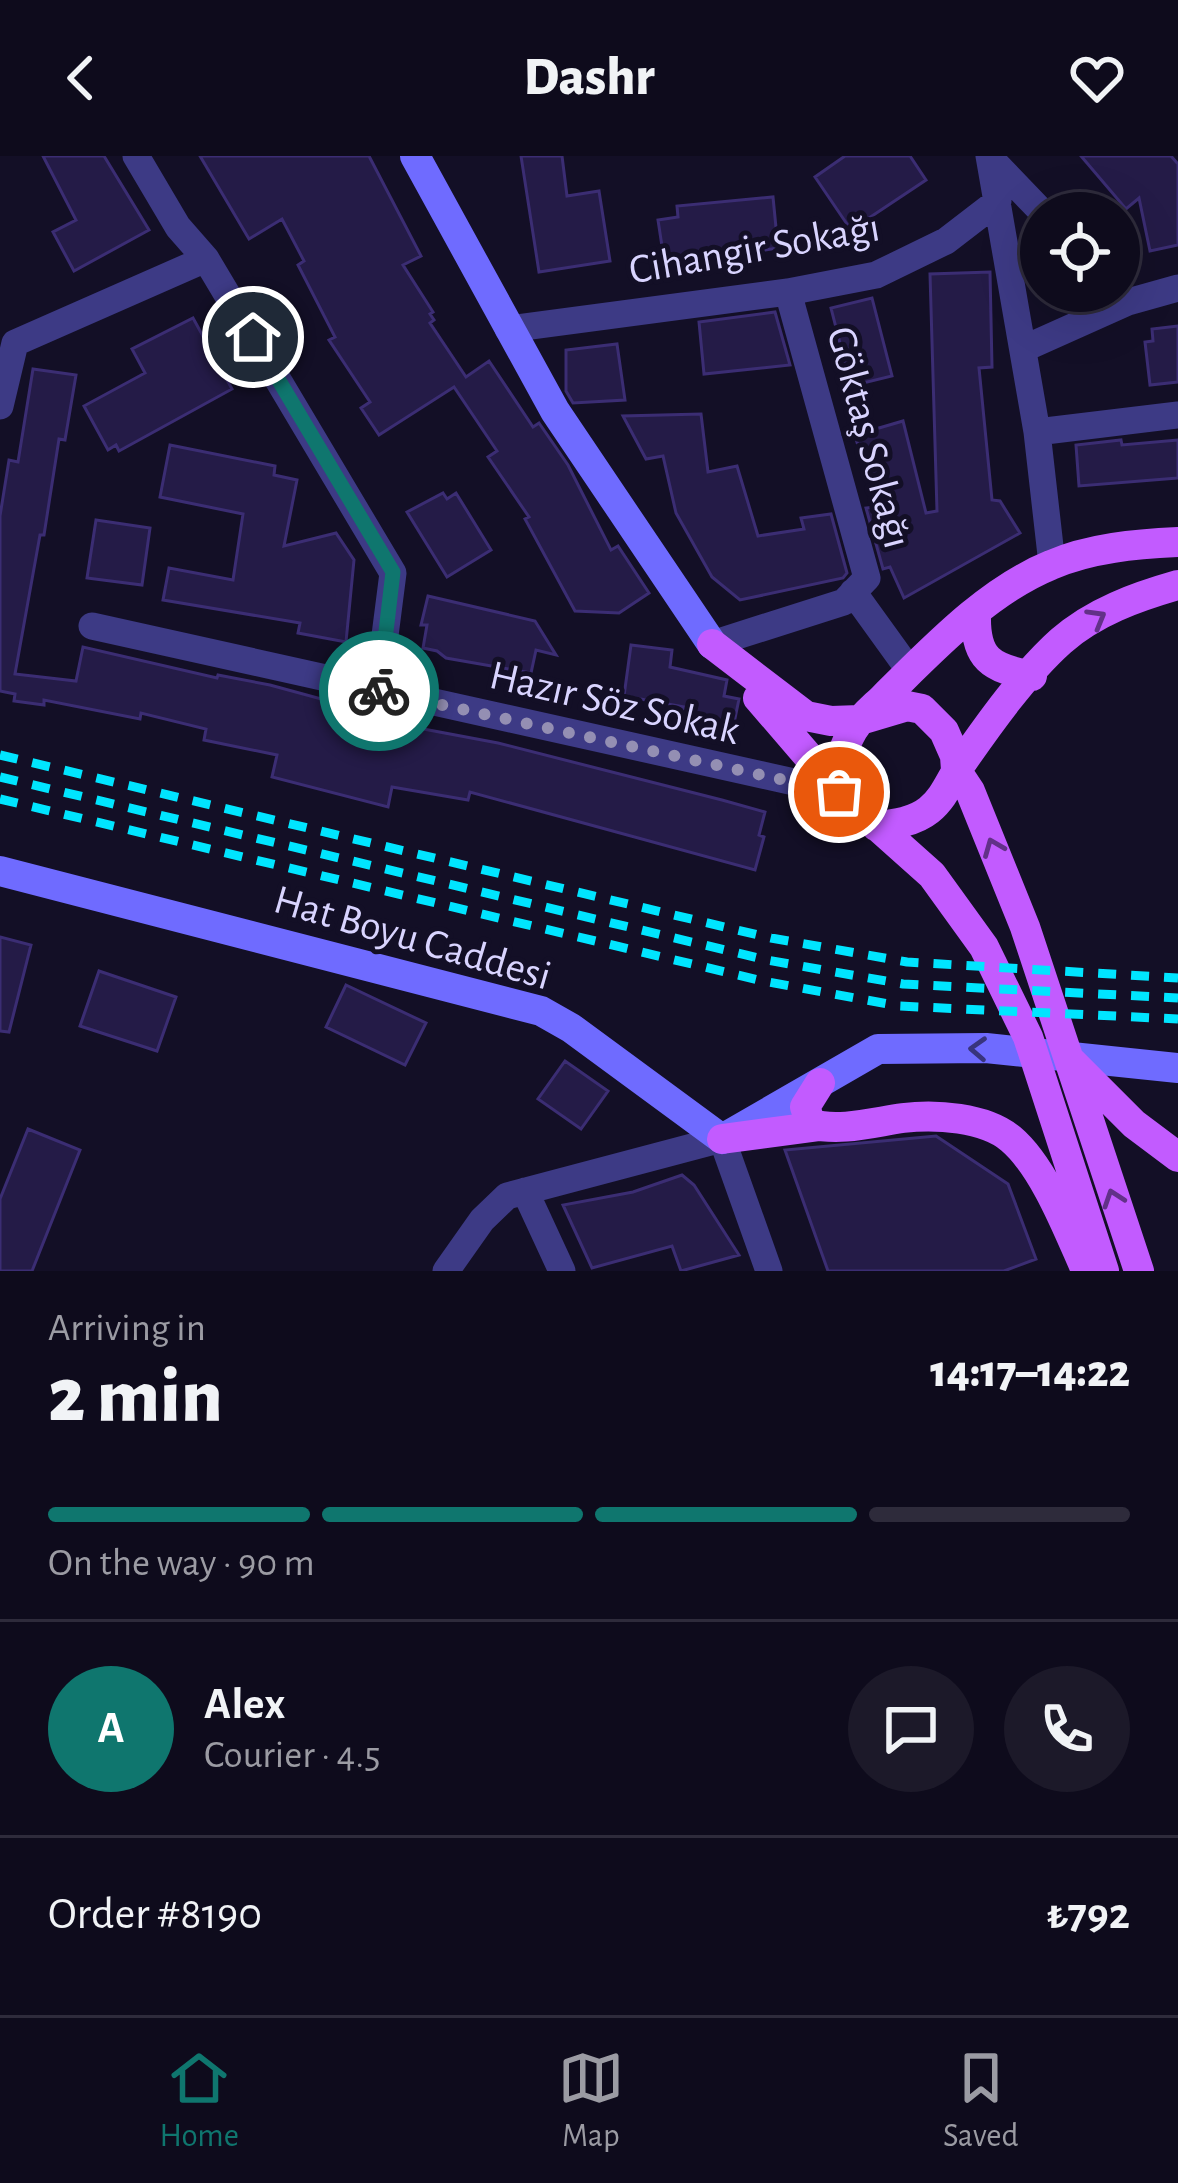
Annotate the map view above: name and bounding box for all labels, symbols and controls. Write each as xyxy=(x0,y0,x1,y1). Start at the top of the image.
icon: back xyxy=(48,45,114,111)
icon: heart xyxy=(1064,45,1130,111)
text: Dashr xyxy=(523,51,655,105)
map controls xyxy=(1020,192,1140,312)
button: locate xyxy=(1020,192,1140,312)
street label: Cihangir Sokağı xyxy=(626,206,883,292)
pin xyxy=(202,286,304,388)
icon: home xyxy=(220,304,286,370)
street label: Göktaş Sokağı xyxy=(819,322,919,553)
one-way arrow xyxy=(1084,609,1106,632)
courier xyxy=(319,631,439,751)
street label: Hazır Söz Sokak xyxy=(486,654,743,752)
icon: bike xyxy=(346,658,412,724)
pin xyxy=(788,741,890,843)
icon: bag xyxy=(806,759,872,825)
one-way arrow xyxy=(983,838,1008,859)
street label: Hat Boyu Caddesi xyxy=(269,878,556,998)
one-way arrow xyxy=(968,1036,987,1062)
one-way arrow xyxy=(1103,1188,1128,1209)
text: Arriving in xyxy=(48,1309,206,1348)
text: 14:17–14:22 xyxy=(930,1350,1130,1395)
text: 2 min xyxy=(48,1358,223,1436)
text: On the way · 90 m xyxy=(48,1544,315,1583)
button: chat xyxy=(848,1666,974,1792)
button: phone xyxy=(1004,1666,1130,1792)
text: Alex xyxy=(204,1682,285,1727)
text: A xyxy=(97,1706,125,1751)
text: Courier · 4.5 xyxy=(204,1736,381,1775)
text: Order #8190 xyxy=(48,1892,262,1937)
text: ₺792 xyxy=(1046,1892,1130,1937)
tab: Home xyxy=(160,2045,239,2157)
tab: Map xyxy=(558,2045,624,2157)
tab: Saved xyxy=(943,2045,1018,2157)

